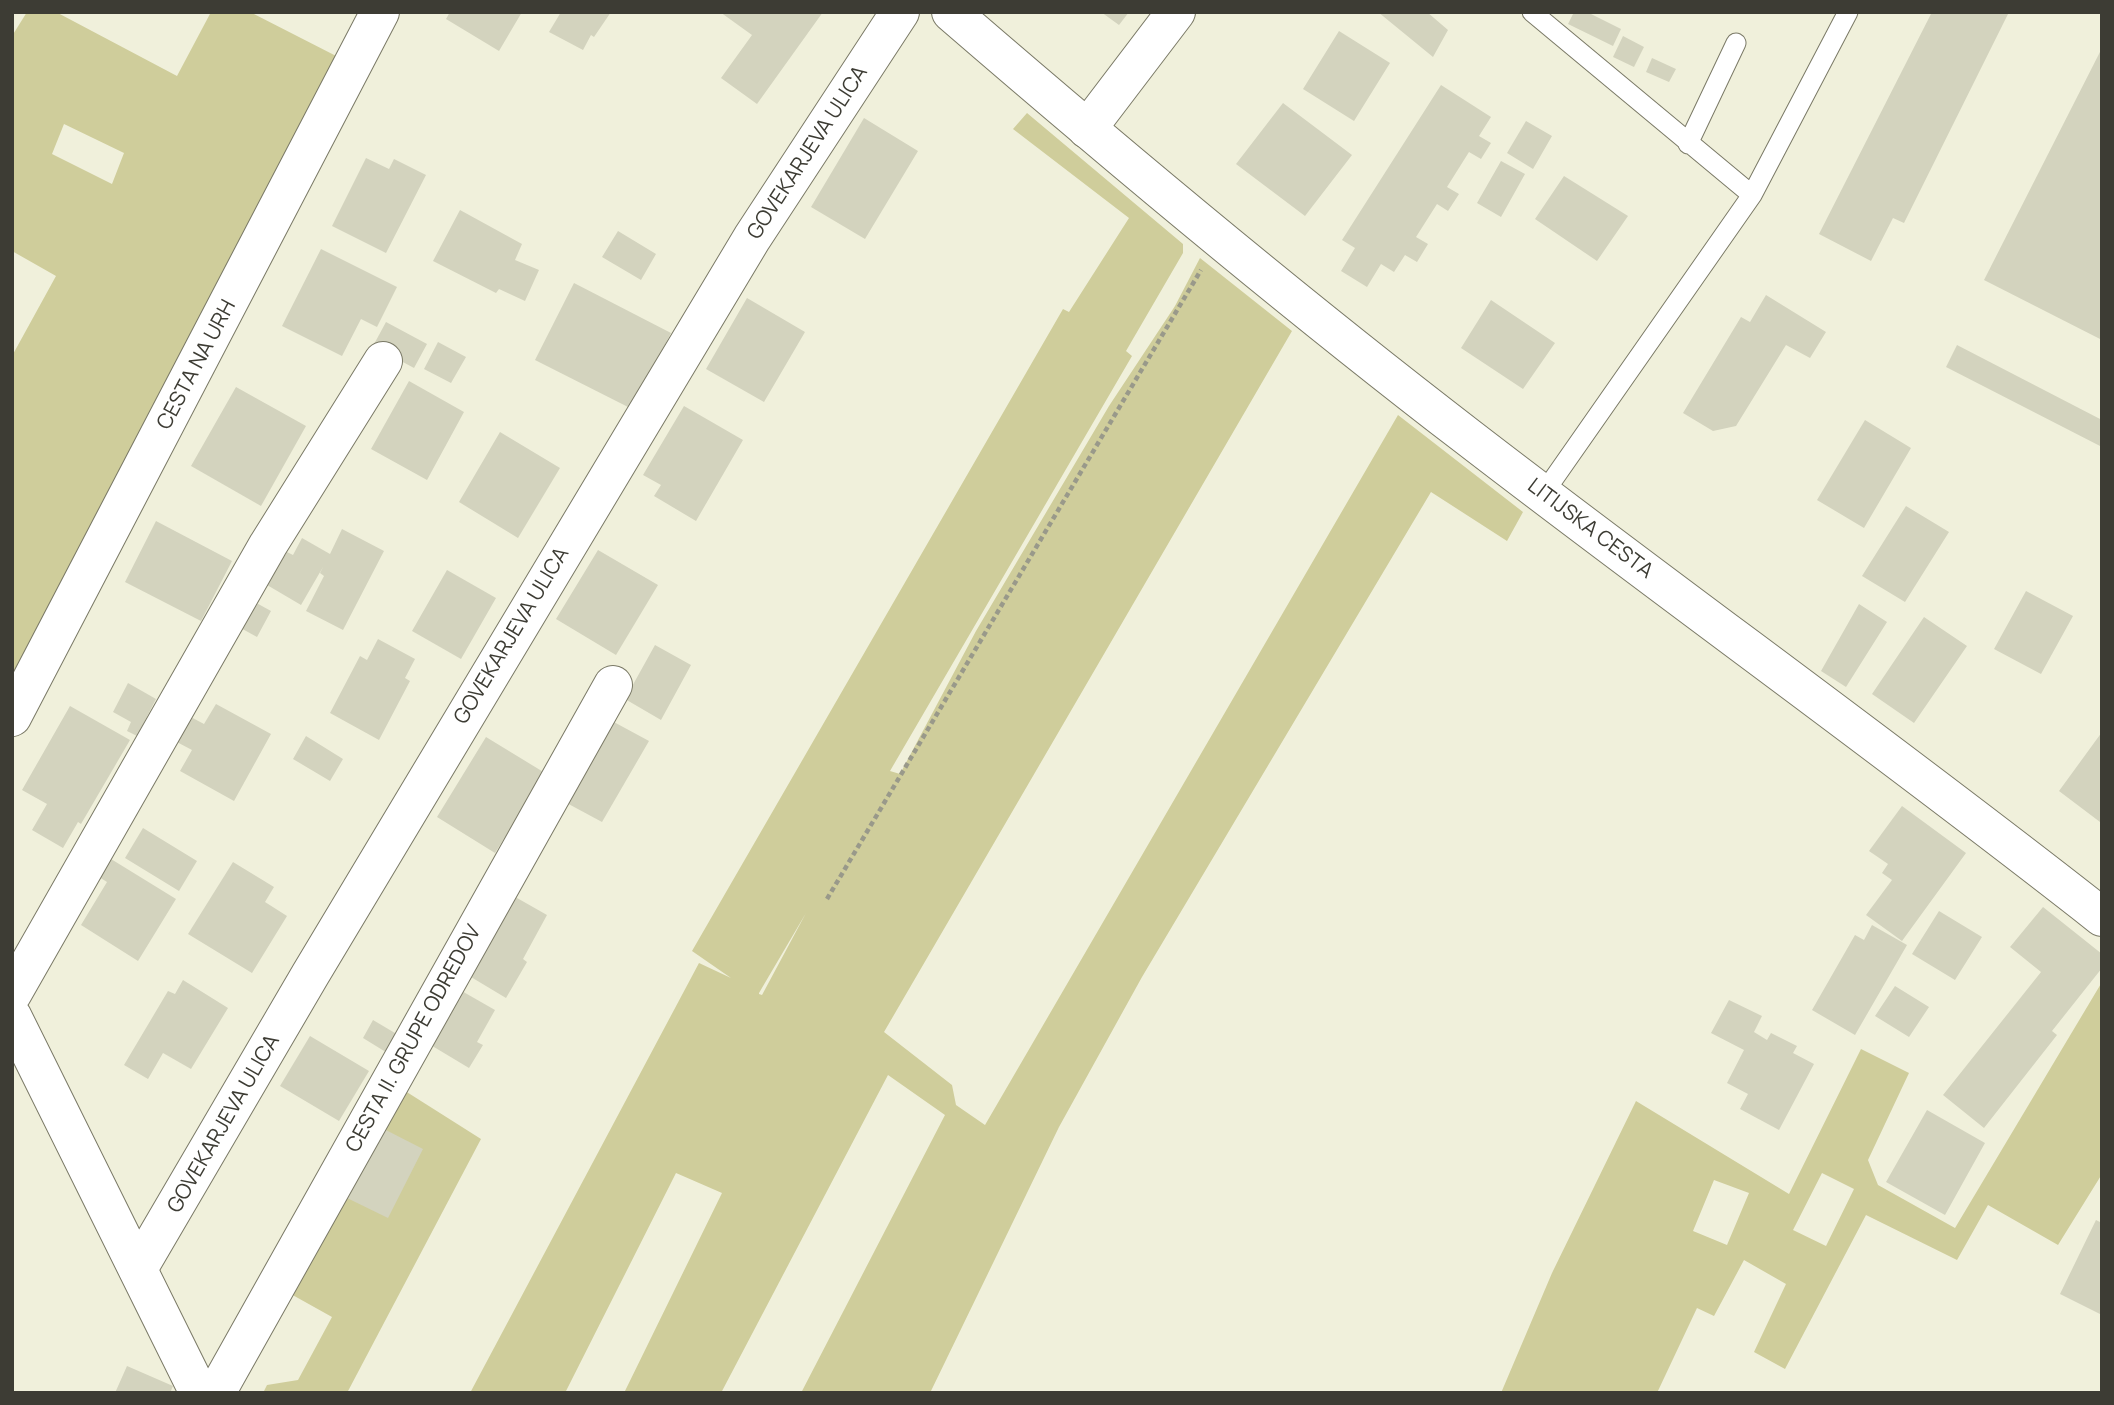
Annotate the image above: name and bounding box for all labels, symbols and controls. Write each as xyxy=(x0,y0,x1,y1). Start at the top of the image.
street label: GOVEKARJEVA ULICA xyxy=(743,62,873,244)
street label: CESTA NA URH xyxy=(152,296,242,434)
street label: LITIJSKA CESTA xyxy=(1522,474,1658,584)
street label: GOVEKARJEVA ULICA xyxy=(449,543,575,729)
street label: CESTA II. GRUPE ODREDOV xyxy=(341,921,487,1157)
street label: GOVEKARJEVA ULICA xyxy=(163,1030,285,1218)

